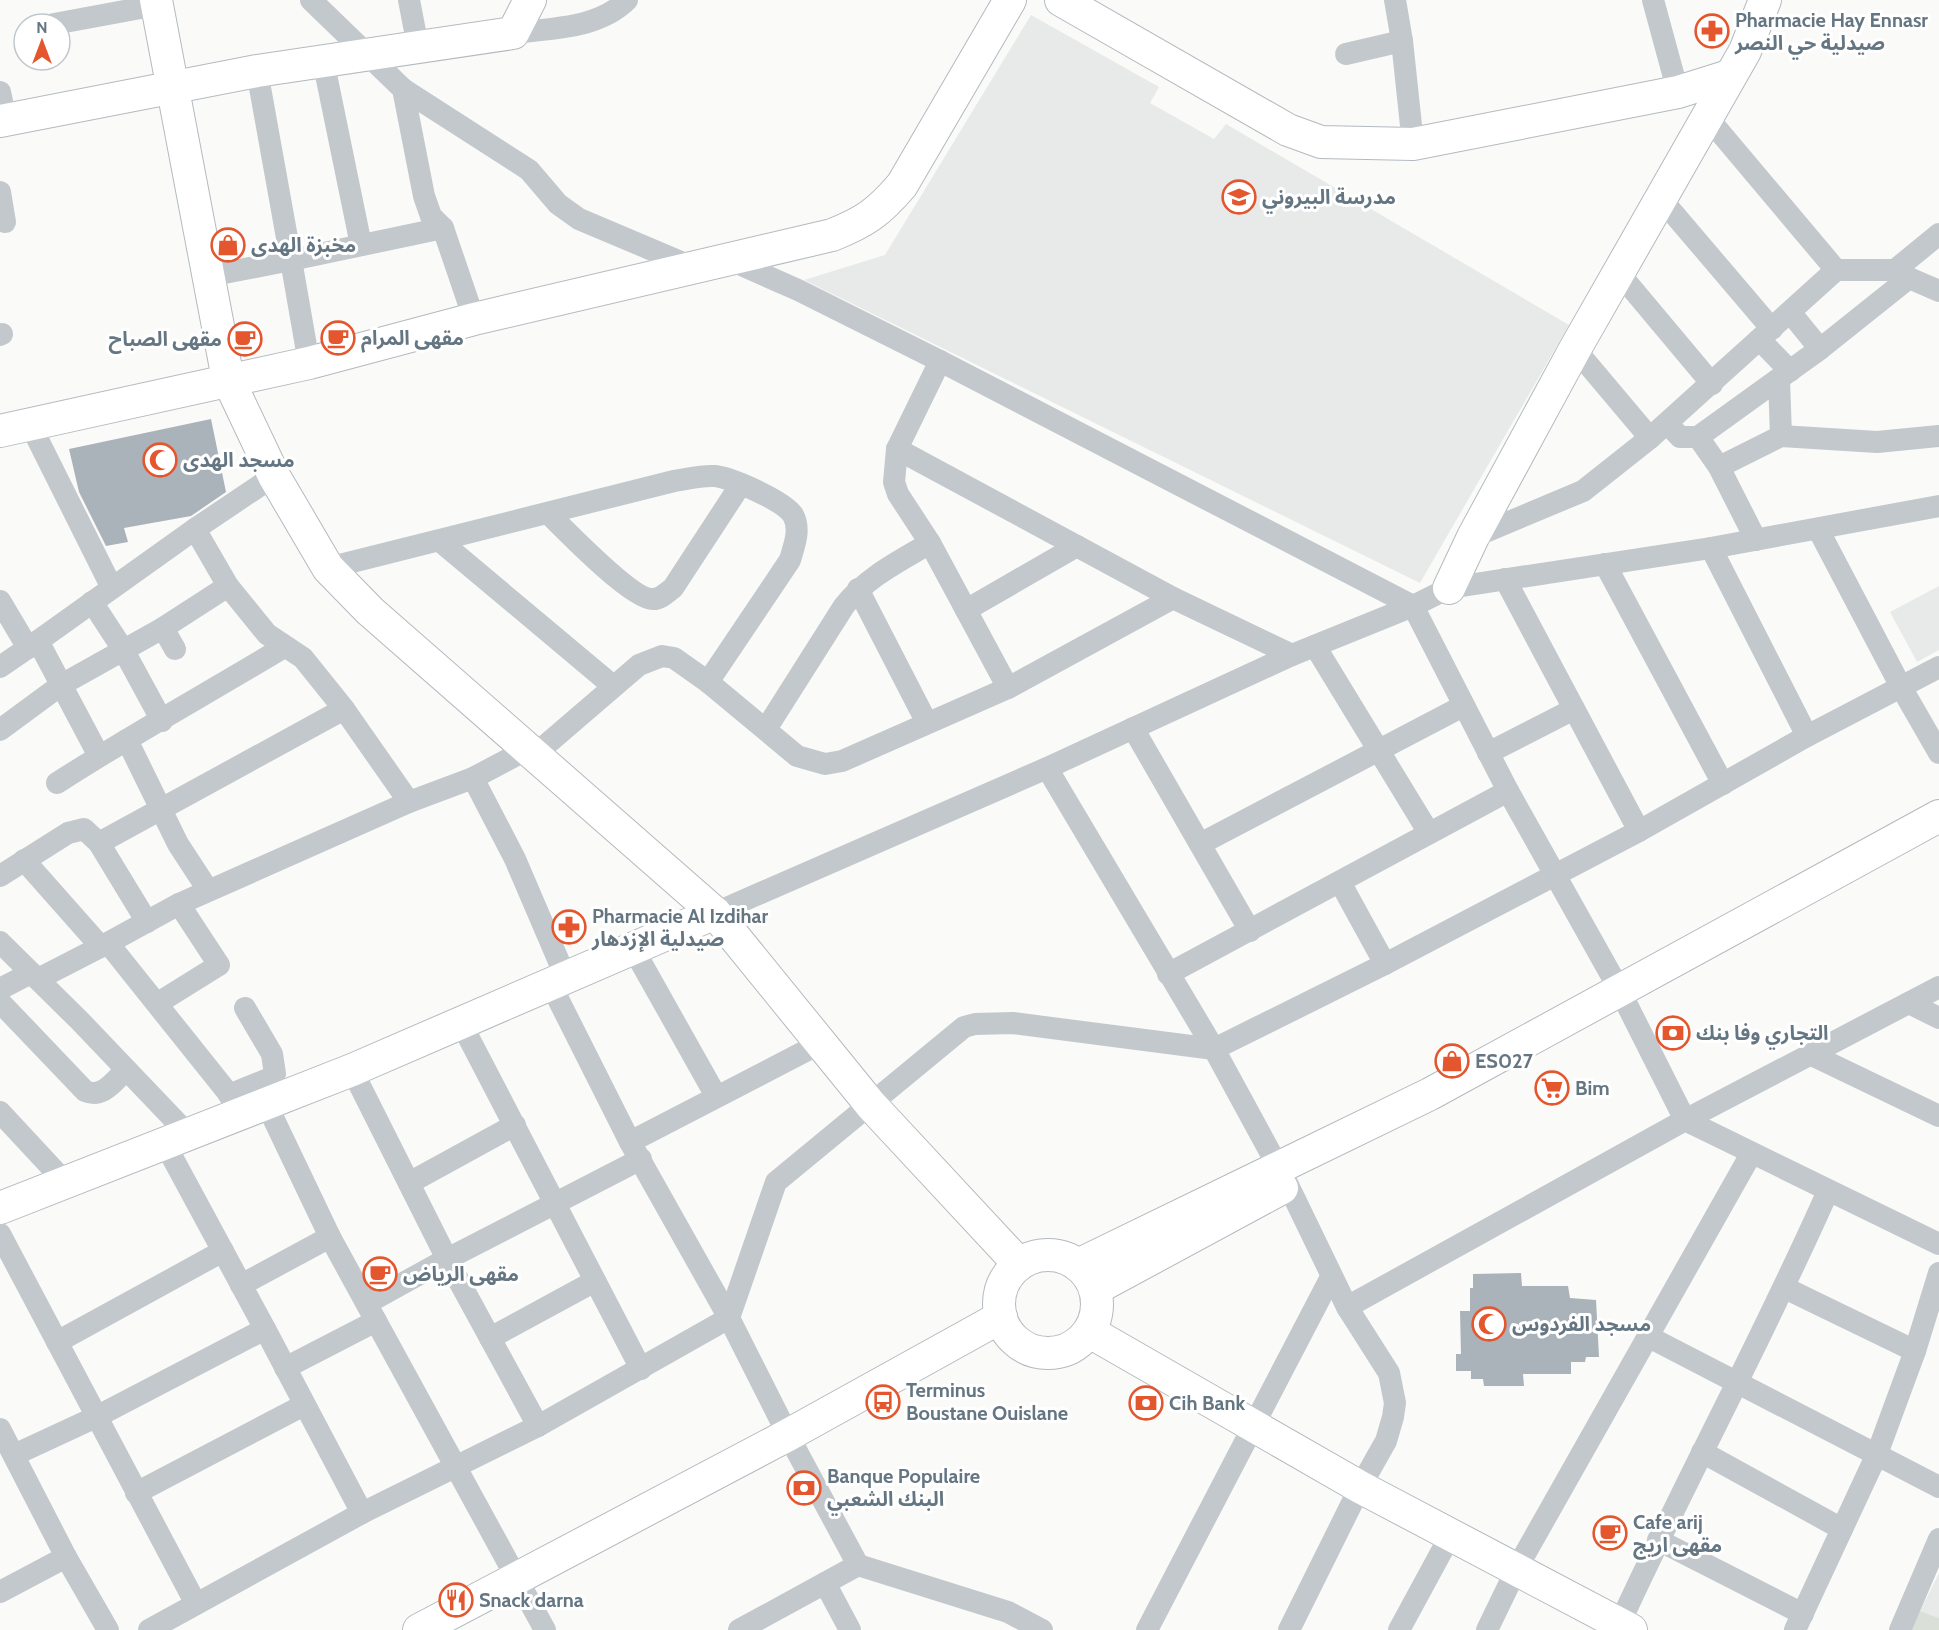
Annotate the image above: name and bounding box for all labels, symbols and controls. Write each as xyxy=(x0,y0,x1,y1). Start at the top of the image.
place label: Pharmacie Hay Ennasr صيدلية حي النصر xyxy=(1734,8,1928,60)
north arrow xyxy=(12,12,72,72)
pharmacy icon: Pharmacie Hay Ennasr صيدلية حي النصر xyxy=(1694,13,1730,49)
text: N xyxy=(36,18,48,37)
school or university icon: مدرسة البيروني xyxy=(1221,179,1257,215)
place label: مدرسة البيروني xyxy=(1262,185,1396,214)
shop icon: مخبزة الهدى xyxy=(210,227,246,263)
place label: مخبزة الهدى xyxy=(251,233,356,257)
cafe icon: مقهى المرام xyxy=(320,320,356,356)
cafe icon: مقهى الصباح xyxy=(227,321,263,357)
place label: مقهى المرام xyxy=(361,326,464,353)
place label: مقهى الصباح xyxy=(109,327,222,354)
mosque icon: مسجد الهدى xyxy=(142,442,178,478)
place label: مسجد الهدى xyxy=(183,448,295,472)
place label: Pharmacie Al Izdihar صيدلية الإزدهار xyxy=(591,904,768,953)
pharmacy icon: Pharmacie Al Izdihar صيدلية الإزدهار xyxy=(551,909,587,945)
bank icon: التجاري وفا بنك xyxy=(1655,1015,1691,1051)
place label: التجاري وفا بنك xyxy=(1696,1021,1829,1050)
shop icon: ES027 xyxy=(1434,1043,1470,1079)
place label: ES027 xyxy=(1475,1049,1534,1073)
supermarket icon: Bim xyxy=(1534,1070,1570,1106)
place label: Bim xyxy=(1575,1076,1610,1100)
cafe icon: مقهى الرياض xyxy=(362,1256,398,1292)
place label: مقهى الرياض xyxy=(403,1262,519,1286)
mosque icon: مسجد الفردوس xyxy=(1471,1306,1507,1342)
place label: مسجد الفردوس xyxy=(1512,1312,1651,1336)
place label: Terminus Boustane Ouislane xyxy=(906,1378,1068,1425)
bus stop icon: Terminus Boustane Ouislane xyxy=(865,1384,901,1420)
bank icon: Cih Bank xyxy=(1128,1385,1164,1421)
place label: Cih Bank xyxy=(1169,1391,1245,1415)
place label: Banque Populaire البنك الشعبي xyxy=(827,1464,980,1516)
bank icon: Banque Populaire البنك الشعبي xyxy=(786,1470,822,1506)
place label: Cafe arij مقهى اريج xyxy=(1633,1510,1722,1560)
cafe icon: Cafe arij مقهى اريج xyxy=(1592,1515,1628,1551)
restaurant icon: Snack darna xyxy=(438,1582,474,1618)
place label: Snack darna xyxy=(479,1588,584,1612)

